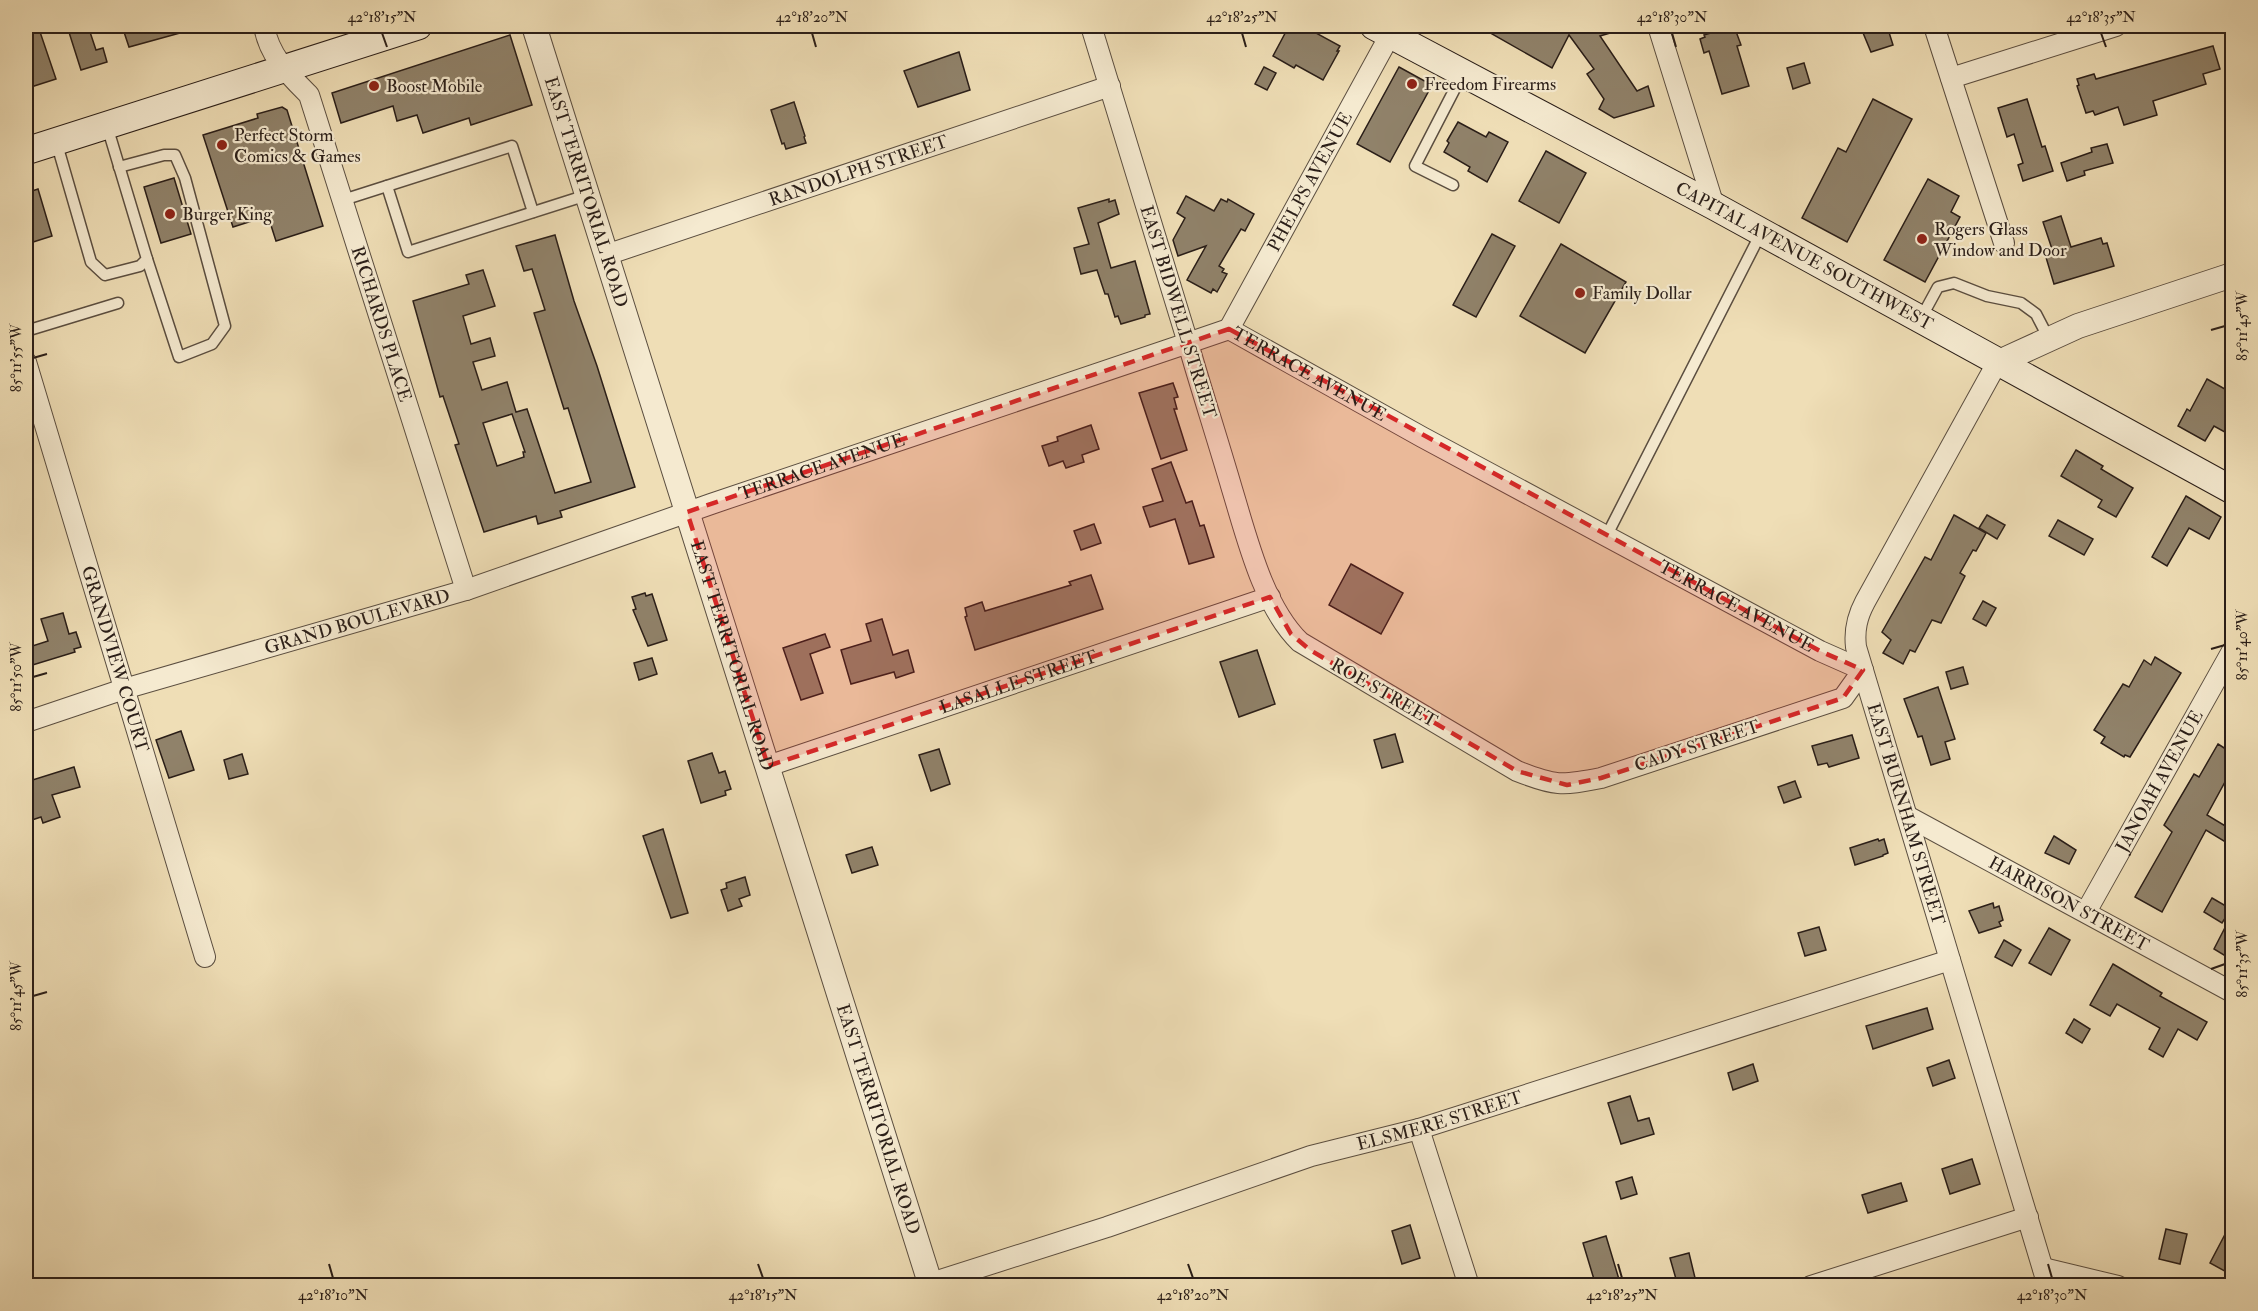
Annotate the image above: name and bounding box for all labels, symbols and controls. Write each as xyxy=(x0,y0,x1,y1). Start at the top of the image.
text: 42°18'15"N xyxy=(347,8,417,27)
text: 42°18'20"N xyxy=(776,8,849,27)
text: 42°18'25"N xyxy=(1206,8,1278,27)
text: 42°18'30"N xyxy=(1637,8,1708,27)
text: 42°18'35"N xyxy=(2066,8,2136,27)
place label: Freedom Firearms xyxy=(1424,73,1556,96)
street label: EAST TERRITORIAL ROAD xyxy=(539,74,633,310)
place label: Boost Mobile xyxy=(386,75,483,98)
marker: Freedom Firearms xyxy=(1405,77,1419,91)
marker: Boost Mobile xyxy=(367,79,381,93)
street label: PHELPS AVENUE xyxy=(1262,108,1357,256)
place label: Perfect Storm Comics & Games xyxy=(234,124,361,168)
street label: RANDOLPH STREET xyxy=(766,130,951,211)
marker: Perfect Storm Comics & Games xyxy=(215,138,229,152)
street label: CAPITAL AVENUE SOUTHWEST xyxy=(1672,176,1938,336)
place label: Burger King xyxy=(182,203,273,226)
street label: EAST BIDWELL STREET xyxy=(1135,203,1222,422)
marker: Burger King xyxy=(163,207,177,221)
place label: Rogers Glass Window and Door xyxy=(1933,218,2067,262)
marker: Rogers Glass Window and Door xyxy=(1915,232,1929,246)
street label: RICHARDS PLACE xyxy=(346,243,417,405)
place label: Family Dollar xyxy=(1592,282,1692,305)
marker: Family Dollar xyxy=(1573,286,1587,300)
text: 85°11'45"W xyxy=(2233,290,2252,361)
street label: TERRACE AVENUE xyxy=(1228,322,1391,426)
text: 85°11'55"W xyxy=(7,323,26,392)
street label: TERRACE AVENUE xyxy=(736,428,908,505)
street label: EAST TERRITORIAL ROAD xyxy=(685,537,779,774)
street label: TERRACE AVENUE xyxy=(1655,555,1818,657)
street label: GRANDVIEW COURT xyxy=(76,563,154,755)
street label: GRAND BOULEVARD xyxy=(262,584,453,659)
text: 85°11'40"W xyxy=(2233,609,2252,681)
text: 85°11'50"W xyxy=(7,642,26,712)
street label: LASALLE STREET xyxy=(936,644,1101,719)
street label: ROE STREET xyxy=(1327,653,1442,733)
street label: EAST BURNHAM STREET xyxy=(1862,700,1950,928)
street label: JANOAH AVENUE xyxy=(2110,706,2208,857)
street label: CADY STREET xyxy=(1631,715,1763,777)
street label: HARRISON STREET xyxy=(1985,851,2154,957)
text: 85°11'35"W xyxy=(2233,929,2252,998)
text: 85°11'45"W xyxy=(7,960,26,1031)
street label: EAST TERRITORIAL ROAD xyxy=(831,1001,925,1237)
street label: ELSMERE STREET xyxy=(1354,1085,1526,1156)
text: 42°18'10"N xyxy=(298,1286,369,1305)
text: 42°18'15"N xyxy=(728,1286,798,1305)
text: 42°18'20"N xyxy=(1157,1286,1230,1305)
text: 42°18'25"N xyxy=(1586,1286,1658,1305)
text: 42°18'30"N xyxy=(2017,1286,2088,1305)

